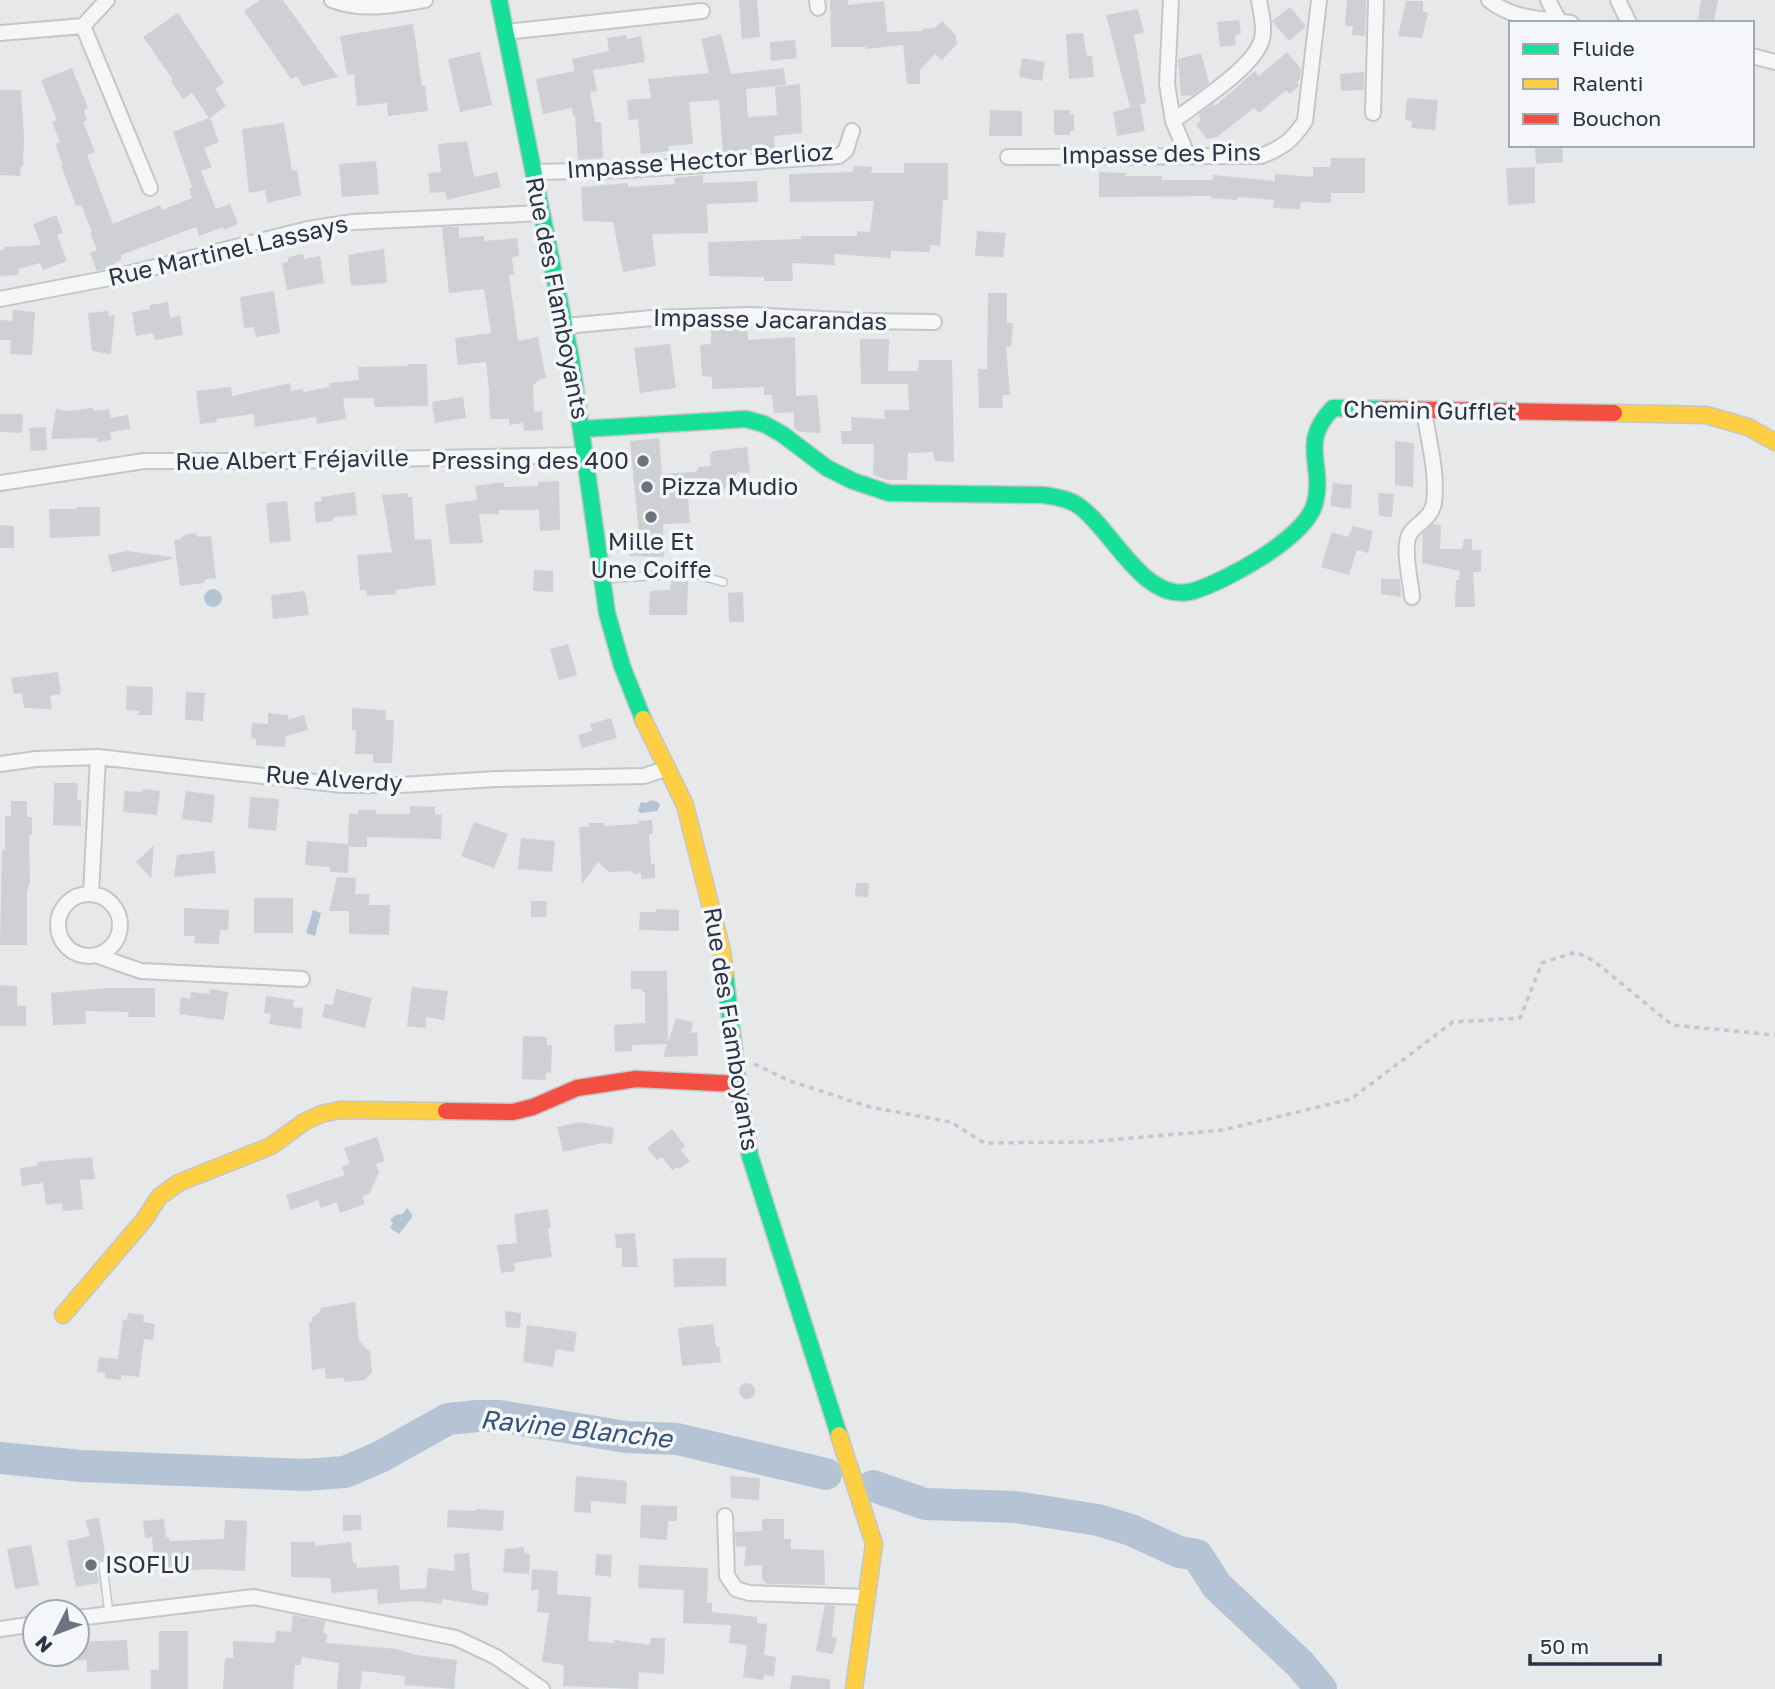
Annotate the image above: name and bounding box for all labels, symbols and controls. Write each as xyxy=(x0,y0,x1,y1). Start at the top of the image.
legend xyxy=(1509,21,1754,147)
text: Fluide xyxy=(1572,35,1635,61)
text: Ralenti xyxy=(1572,70,1643,96)
text: Bouchon xyxy=(1572,105,1661,131)
street label: Impasse Hector Berlioz xyxy=(566,136,834,183)
street label: Impasse des Pins xyxy=(1061,136,1261,169)
street label: Rue des Flamboyants xyxy=(521,174,596,421)
street label: Rue Martinel Lassays xyxy=(105,208,350,291)
street label: Impasse Jacarandas xyxy=(653,302,887,335)
street label: Chemin Gufflet xyxy=(1343,393,1517,426)
street label: Rue Albert Fréjaville xyxy=(175,442,409,475)
place label: Pressing des 400 xyxy=(431,445,629,474)
marker: Pressing des 400 xyxy=(635,453,651,469)
place label: Pizza Mudio xyxy=(661,471,798,500)
marker: Pizza Mudio xyxy=(639,479,655,495)
marker: Mille Et Une Coiffe xyxy=(643,509,659,525)
place label: Mille Et Une Coiffe xyxy=(591,526,711,583)
street label: Rue Alverdy xyxy=(265,758,404,797)
street label: Rue des Flamboyants xyxy=(699,905,766,1153)
water label: Ravine Blanche xyxy=(479,1403,675,1454)
place label: ISOFLU xyxy=(105,1549,190,1578)
marker: ISOFLU xyxy=(83,1557,99,1573)
north arrow xyxy=(21,1598,91,1668)
scale bar xyxy=(1530,1622,1660,1666)
text: N xyxy=(30,1632,56,1658)
text: 50 m xyxy=(1540,1633,1589,1659)

